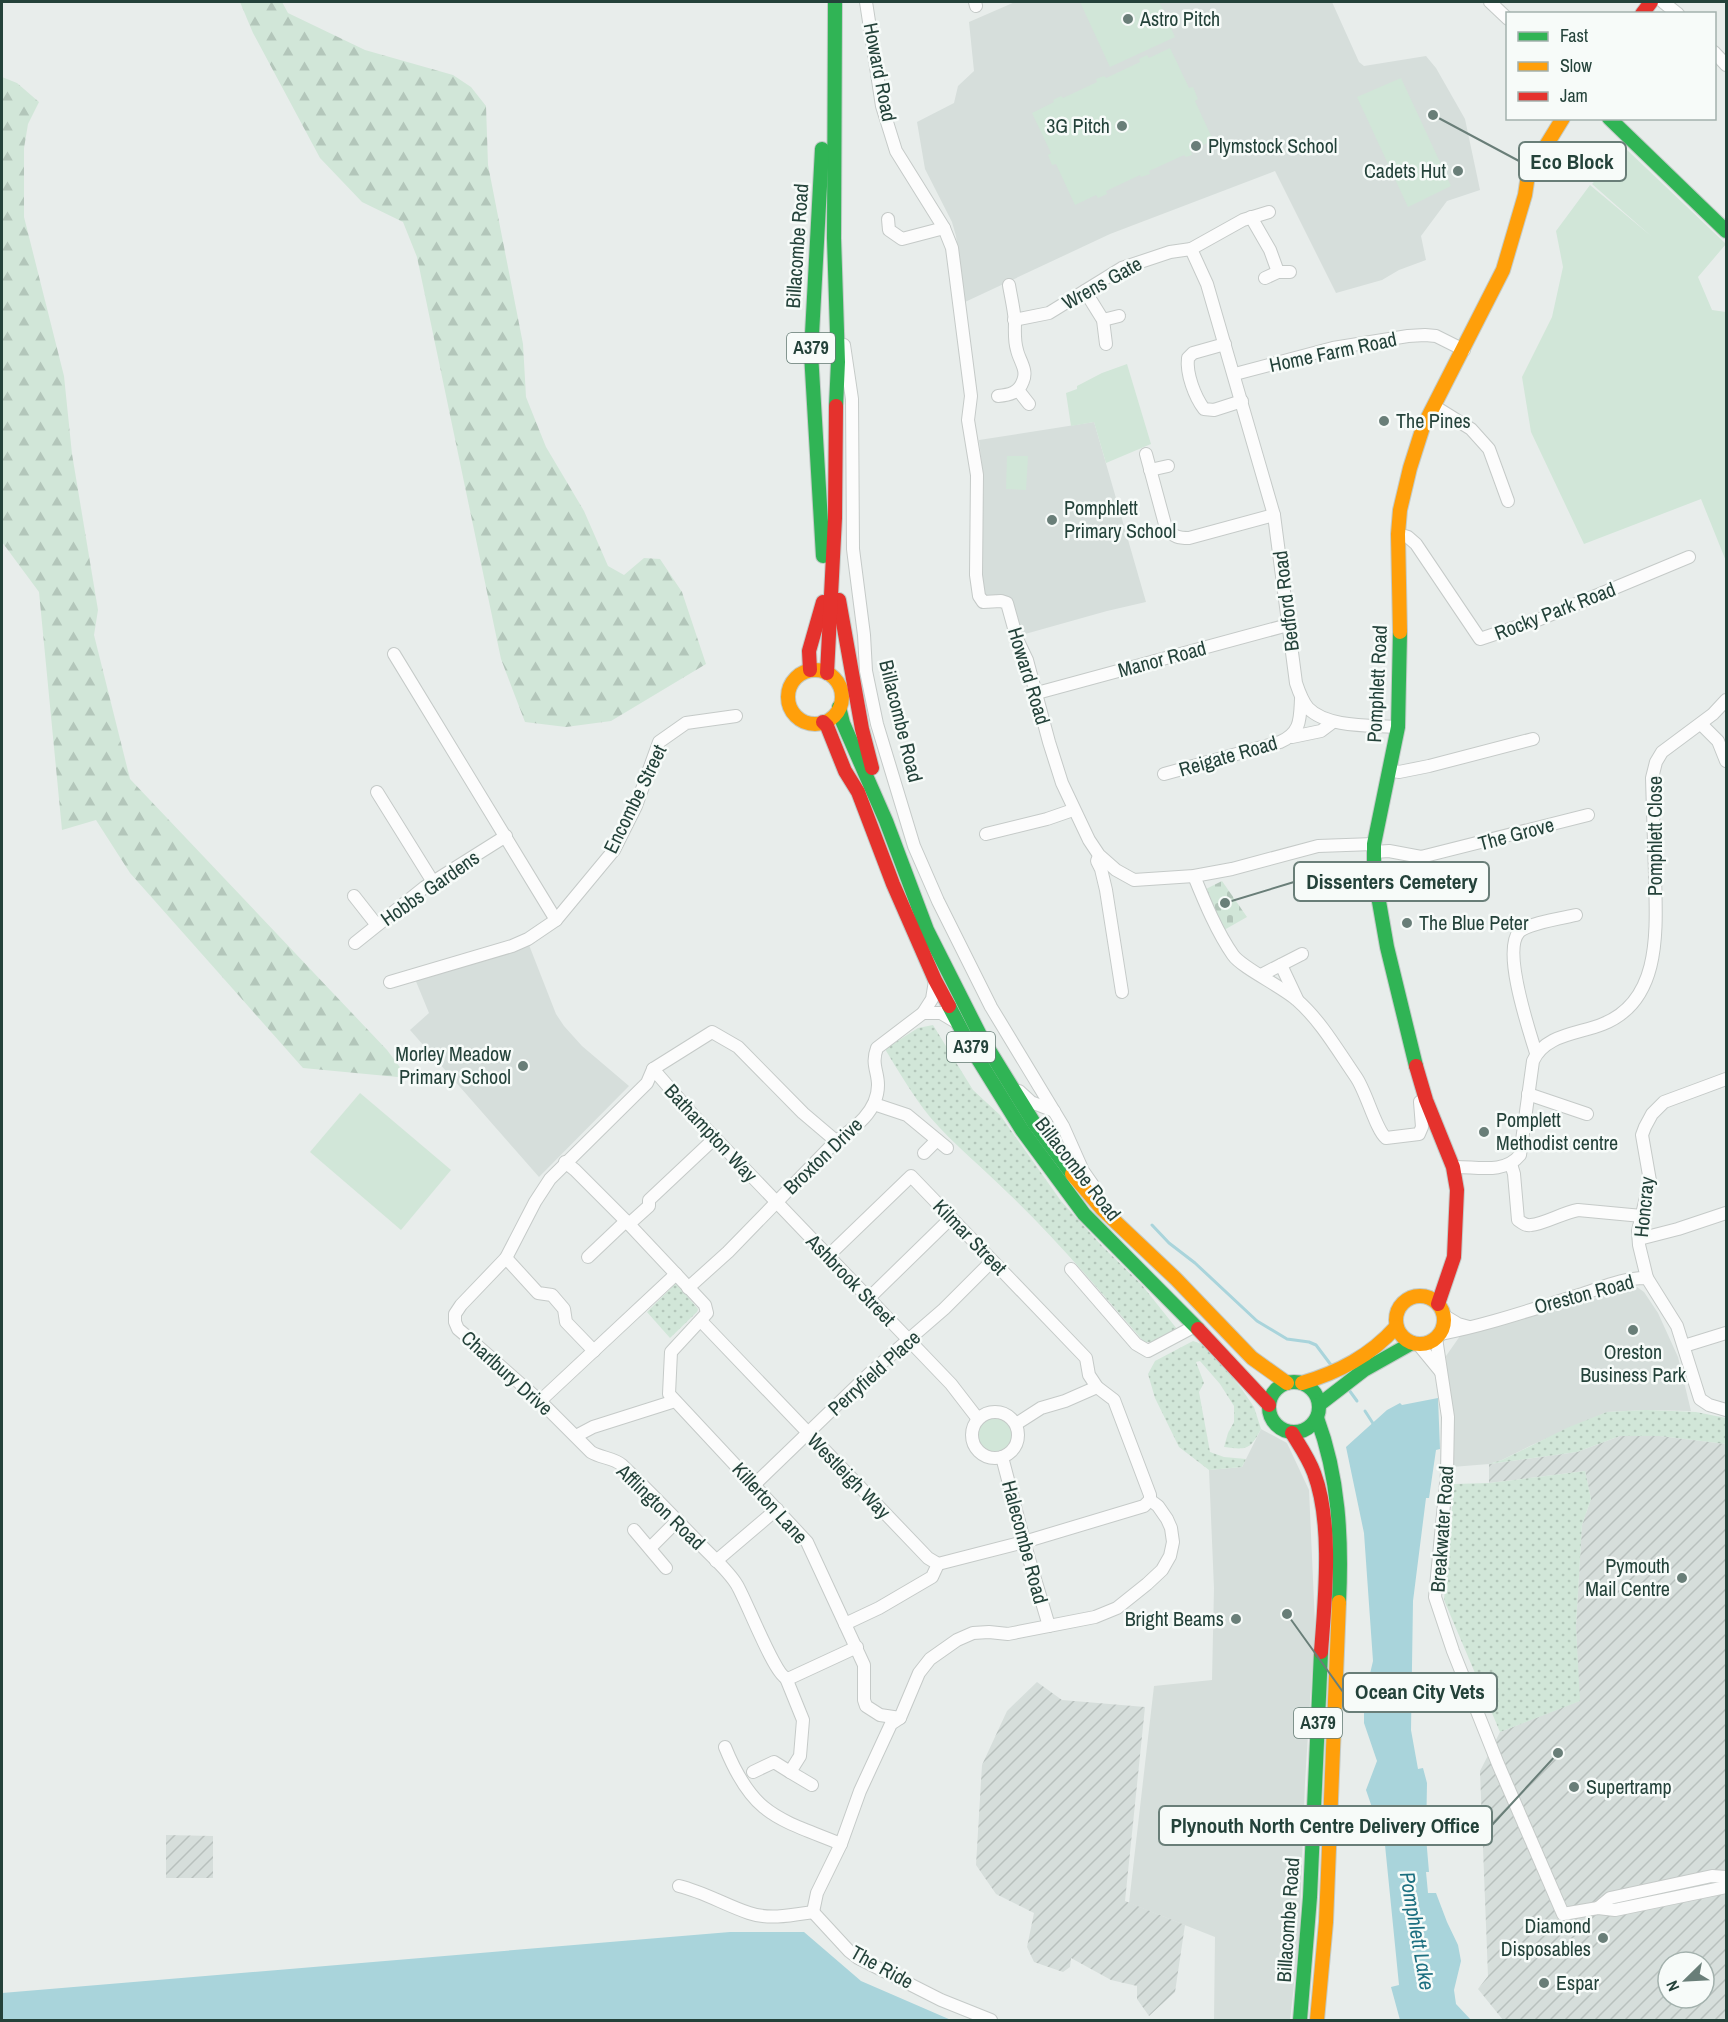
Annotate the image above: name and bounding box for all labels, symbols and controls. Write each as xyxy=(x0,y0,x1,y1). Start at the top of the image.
place label: Astro Pitch xyxy=(1139,5,1220,32)
marker: Astro Pitch xyxy=(1121,12,1135,26)
legend xyxy=(1506,12,1716,120)
street label: Howard Road xyxy=(858,20,903,124)
text: Fast xyxy=(1560,23,1588,48)
text: Slow xyxy=(1560,53,1592,78)
text: Jam xyxy=(1560,83,1588,108)
place label: 3G Pitch xyxy=(1046,112,1110,139)
marker: 3G Pitch xyxy=(1115,119,1129,133)
place label: Plymstock School xyxy=(1208,132,1337,159)
marker: Plymstock School xyxy=(1189,139,1203,153)
callout: Eco Block xyxy=(1519,142,1626,181)
text: Eco Block xyxy=(1530,147,1614,176)
place label: Cadets Hut xyxy=(1364,157,1446,184)
marker: Cadets Hut xyxy=(1451,164,1465,178)
street label: Billacombe Road xyxy=(779,183,814,309)
street label: Wrens Gate xyxy=(1057,250,1146,316)
street label: Home Farm Road xyxy=(1267,325,1399,378)
road number: A379 xyxy=(787,333,835,363)
place label: The Pines xyxy=(1396,407,1471,434)
marker: The Pines xyxy=(1377,414,1391,428)
place label: Pomphlett Primary School xyxy=(1064,494,1176,544)
marker: Pomphlett Primary School xyxy=(1045,513,1059,527)
street label: Bedford Road xyxy=(1266,549,1305,653)
street label: Rocky Park Road xyxy=(1490,575,1619,646)
street label: Howard Road xyxy=(1002,624,1057,728)
street label: Pomphlett Road xyxy=(1360,625,1393,743)
street label: Manor Road xyxy=(1115,634,1209,683)
street label: Billacombe Road xyxy=(873,657,930,785)
street label: Reigate Road xyxy=(1175,729,1280,782)
street label: Encombe Street xyxy=(597,740,673,858)
street label: Pomphlett Close xyxy=(1641,776,1668,896)
street label: The Grove xyxy=(1475,810,1557,857)
street label: Hobbs Gardens xyxy=(375,844,485,932)
callout: Dissenters Cemetery xyxy=(1294,862,1489,901)
text: Dissenters Cemetery xyxy=(1306,867,1478,896)
place label: The Blue Peter xyxy=(1419,909,1529,936)
marker: The Blue Peter xyxy=(1400,916,1414,930)
road number: A379 xyxy=(947,1032,995,1062)
place label: Morley Meadow Primary School xyxy=(395,1040,511,1090)
marker: Morley Meadow Primary School xyxy=(516,1059,530,1073)
street label: Bathampton Way xyxy=(659,1078,764,1188)
place label: Pomplett Methodist centre xyxy=(1496,1106,1618,1156)
street label: Broxton Drive xyxy=(777,1111,868,1200)
street label: Billacombe Road xyxy=(1029,1111,1127,1226)
marker: Pomplett Methodist centre xyxy=(1477,1125,1491,1139)
street label: Honcray xyxy=(1627,1174,1660,1239)
street label: Kilmar Street xyxy=(927,1193,1014,1281)
street label: Ashbrook Street xyxy=(800,1227,902,1332)
street label: Oreston Road xyxy=(1531,1267,1637,1320)
marker: Oreston Business Park xyxy=(1626,1323,1640,1337)
street label: Charlbury Drive xyxy=(456,1324,559,1421)
street label: Perryfield Place xyxy=(822,1324,926,1421)
place label: Oreston Business Park xyxy=(1580,1338,1687,1388)
street label: Westleigh Way xyxy=(802,1427,898,1525)
street label: Killerton Lane xyxy=(726,1456,814,1549)
street label: Afflington Road xyxy=(611,1457,711,1556)
street label: Breakwater Road xyxy=(1424,1465,1459,1593)
street label: Halecombe Road xyxy=(996,1477,1055,1607)
place label: Pymouth Mail Centre xyxy=(1585,1552,1670,1602)
marker: Pymouth Mail Centre xyxy=(1675,1571,1689,1585)
place label: Bright Beams xyxy=(1125,1605,1224,1632)
marker: Bright Beams xyxy=(1229,1612,1243,1626)
callout: Ocean City Vets xyxy=(1343,1673,1497,1712)
text: Ocean City Vets xyxy=(1355,1677,1485,1706)
road number: A379 xyxy=(1294,1708,1342,1738)
place label: Supertramp xyxy=(1586,1773,1672,1800)
marker: Supertramp xyxy=(1567,1780,1581,1794)
callout: Plynouth North Centre Delivery Office xyxy=(1159,1806,1492,1845)
text: Plynouth North Centre Delivery Office xyxy=(1170,1811,1480,1840)
street label: Billacombe Road xyxy=(1270,1857,1305,1983)
water label: Pomphlett Lake xyxy=(1393,1869,1442,1992)
place label: Diamond Disposables xyxy=(1501,1912,1591,1962)
marker: Diamond Disposables xyxy=(1596,1931,1610,1945)
street label: The Ride xyxy=(846,1938,918,1995)
north arrow xyxy=(1656,1950,1716,2010)
place label: Espar xyxy=(1556,1969,1599,1996)
marker: Espar xyxy=(1537,1976,1551,1990)
text: N xyxy=(1660,1977,1684,1995)

